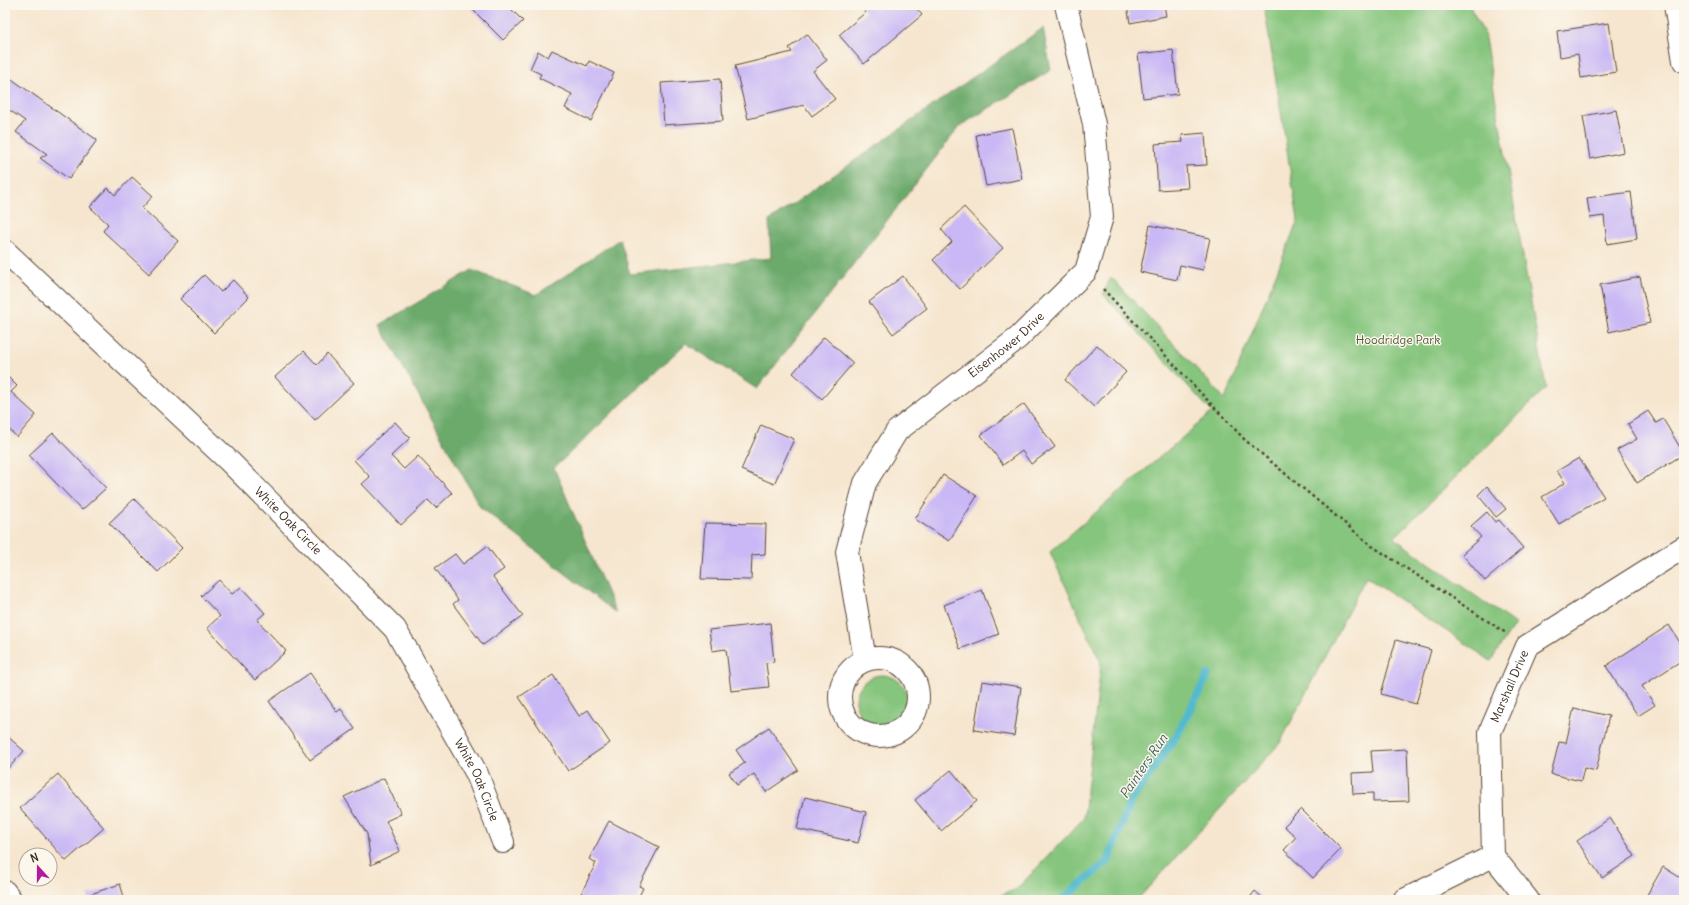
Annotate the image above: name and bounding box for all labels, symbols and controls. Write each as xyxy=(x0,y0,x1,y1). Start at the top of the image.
street label: Eisenhower Drive xyxy=(965,309,1047,381)
park label: Hoodridge Park xyxy=(1356,332,1440,347)
street label: White Oak Circle xyxy=(252,483,325,558)
street label: Marshall Drive xyxy=(1487,648,1531,725)
water label: Painters Run xyxy=(1116,730,1171,802)
street label: White Oak Circle xyxy=(451,736,502,823)
north arrow xyxy=(18,847,58,887)
text: N xyxy=(28,850,40,866)

